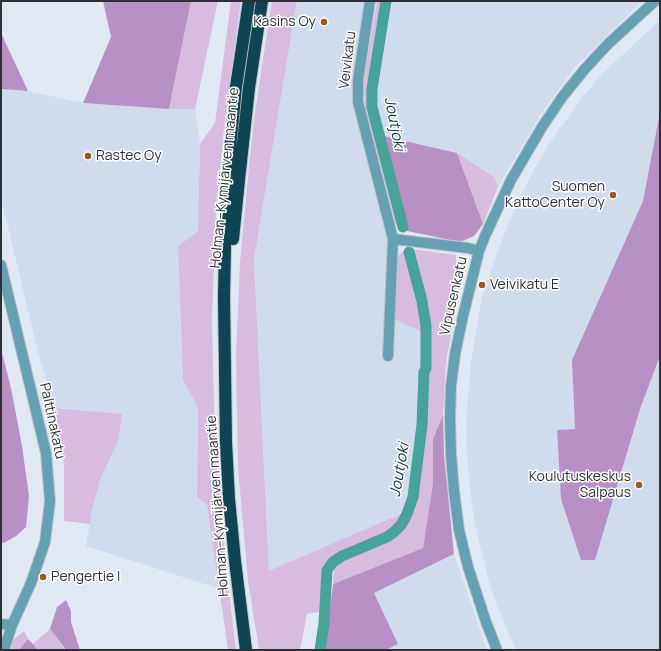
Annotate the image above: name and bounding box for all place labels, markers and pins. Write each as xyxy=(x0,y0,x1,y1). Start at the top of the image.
place label: Kasins Oy xyxy=(253,14,316,30)
marker: Kasins Oy xyxy=(319,17,329,27)
place label: Rastec Oy xyxy=(96,148,162,164)
marker: Rastec Oy xyxy=(83,151,93,161)
place label: Suomen KattoCenter Oy xyxy=(505,179,605,212)
marker: Suomen KattoCenter Oy xyxy=(608,190,618,200)
place label: Veivikatu E xyxy=(490,277,559,293)
marker: Veivikatu E xyxy=(477,280,487,290)
place label: Koulutuskeskus Salpaus xyxy=(529,469,631,502)
marker: Koulutuskeskus Salpaus xyxy=(634,480,644,490)
place label: Pengertie I xyxy=(51,569,120,585)
marker: Pengertie I xyxy=(38,572,48,582)

